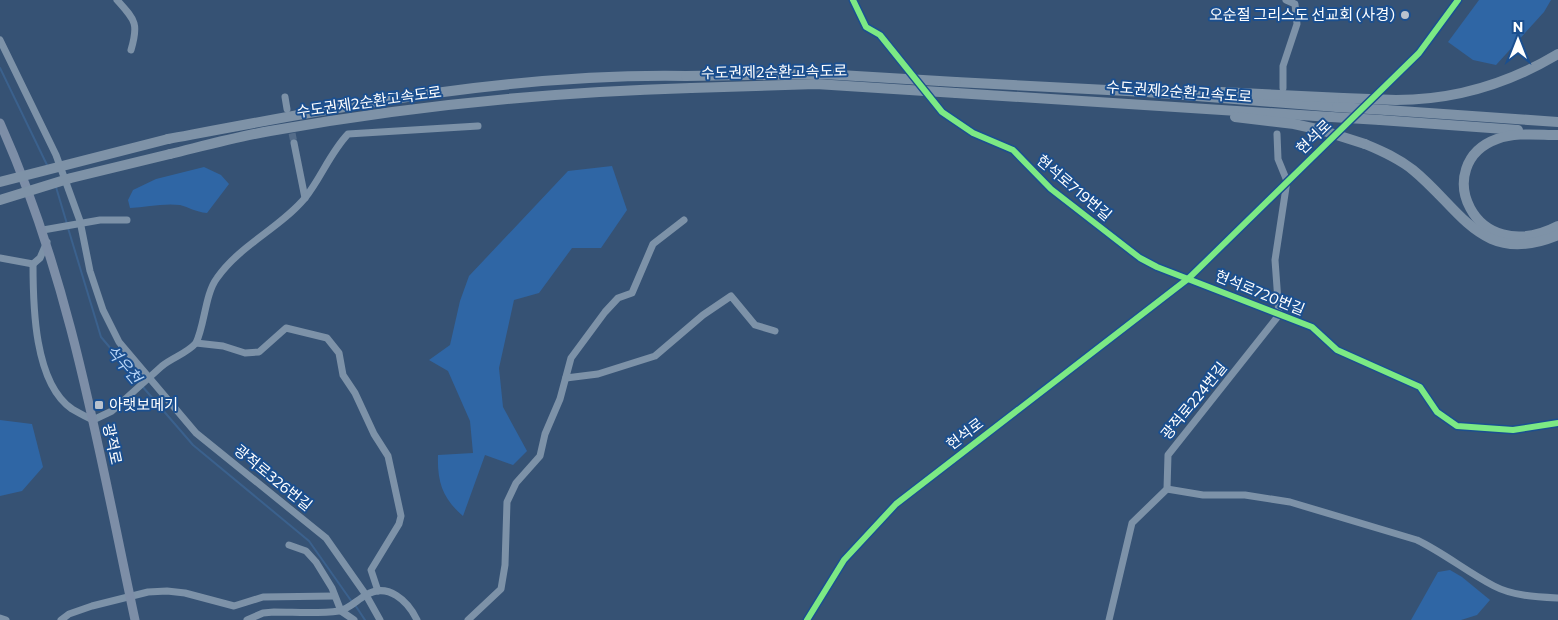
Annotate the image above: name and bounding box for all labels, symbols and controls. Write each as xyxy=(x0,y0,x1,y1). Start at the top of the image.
place label: 오순절 그리스도 선교회 (사경) xyxy=(1209,5,1395,23)
marker: 오순절 그리스도 선교회 (사경) xyxy=(1399,9,1411,21)
north arrow xyxy=(1493,15,1543,65)
text: N xyxy=(1513,18,1523,35)
street label: 수도권제2순환고속도로 xyxy=(701,61,847,81)
street label: 수도권제2순환고속도로 xyxy=(1105,77,1253,105)
street label: 수도권제2순환고속도로 xyxy=(295,82,443,120)
street label: 현석로 xyxy=(1292,115,1334,157)
street label: 현석로719번길 xyxy=(1033,151,1116,224)
street label: 현석로720번길 xyxy=(1213,266,1308,318)
water label: 석우천 xyxy=(103,341,147,388)
street label: 광적로224번길 xyxy=(1157,358,1230,443)
place label: 아랫보메기 xyxy=(109,395,178,413)
marker: 아랫보메기 xyxy=(93,399,105,411)
street label: 현석로 xyxy=(942,414,986,453)
street label: 광적로 xyxy=(100,422,126,466)
street label: 광적로326번길 xyxy=(231,440,316,514)

